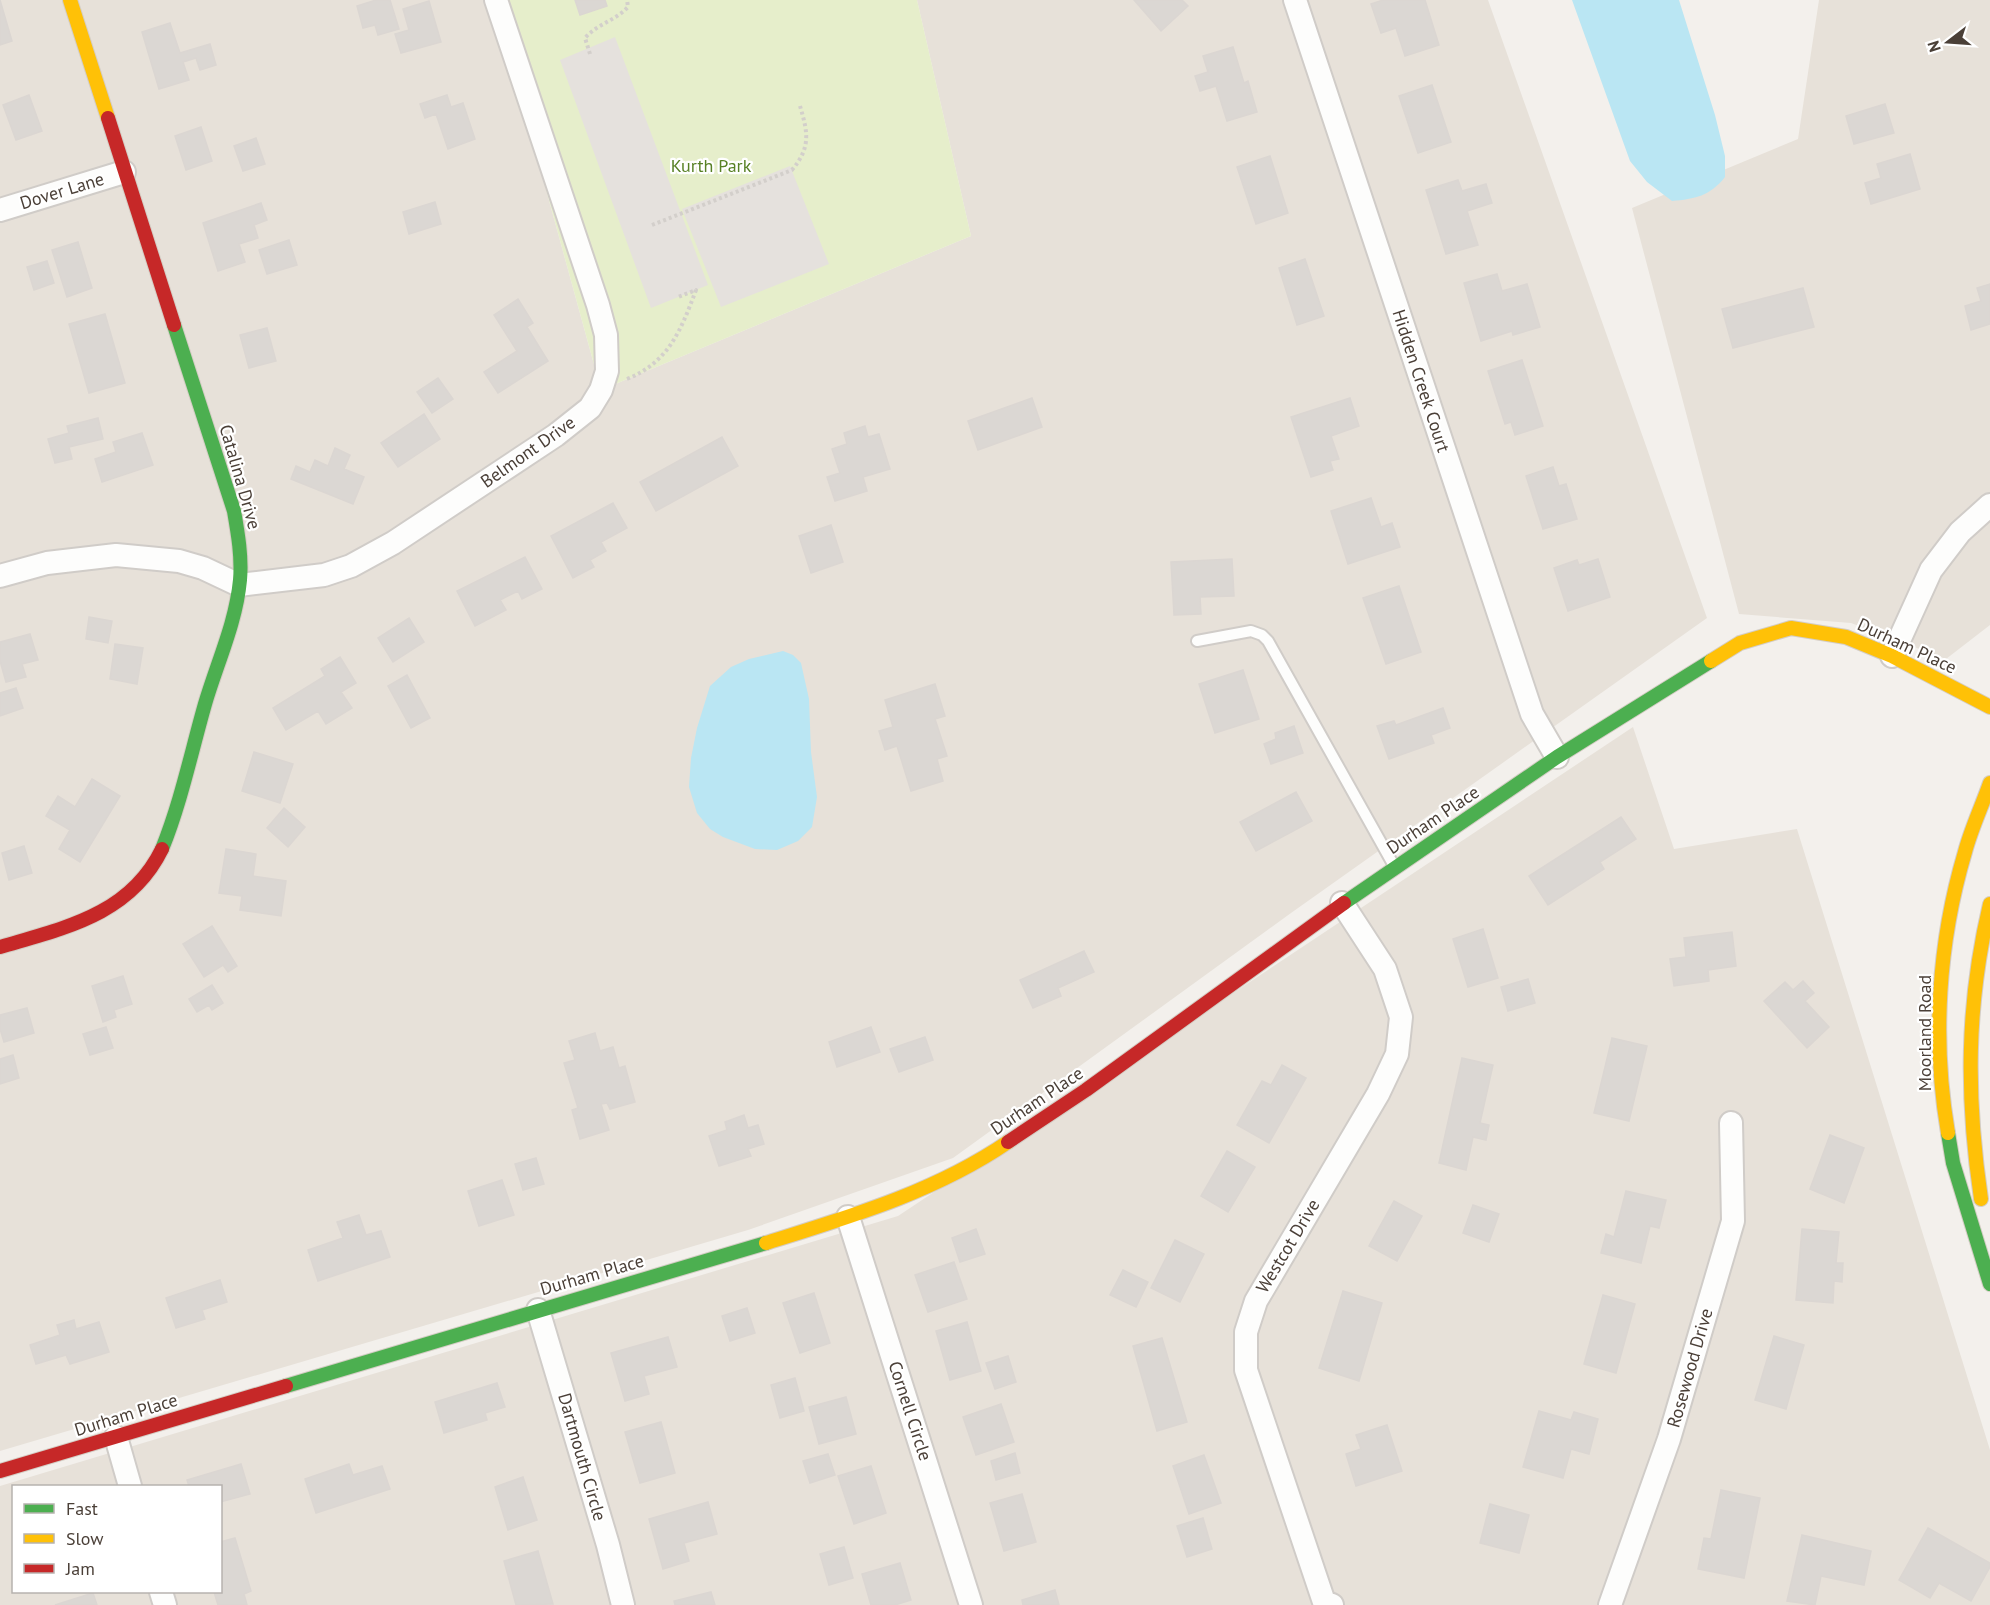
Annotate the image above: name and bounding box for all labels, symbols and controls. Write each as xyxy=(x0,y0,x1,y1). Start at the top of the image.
north arrow xyxy=(1918,12,1978,72)
text: N xyxy=(1923,38,1945,54)
park label: Kurth Park xyxy=(671,154,752,177)
street label: Dover Lane xyxy=(17,167,107,214)
street label: Hidden Creek Court xyxy=(1388,306,1455,455)
street label: Belmont Drive xyxy=(476,411,579,493)
street label: Catalina Drive xyxy=(215,422,266,532)
street label: Durham Place xyxy=(1854,613,1961,679)
street label: Durham Place xyxy=(1382,780,1483,859)
street label: Moorland Road xyxy=(1913,975,1936,1091)
street label: Durham Place xyxy=(986,1061,1087,1140)
street label: Westcot Drive xyxy=(1251,1195,1325,1297)
street label: Durham Place xyxy=(537,1249,646,1300)
street label: Rosewood Drive xyxy=(1661,1305,1718,1430)
street label: Cornell Circle xyxy=(884,1358,937,1464)
street label: Durham Place xyxy=(71,1388,180,1441)
street label: Dartmouth Circle xyxy=(553,1390,612,1523)
legend xyxy=(12,1485,222,1593)
text: Fast xyxy=(66,1497,98,1520)
text: Slow xyxy=(66,1527,104,1550)
text: Jam xyxy=(65,1557,95,1580)

